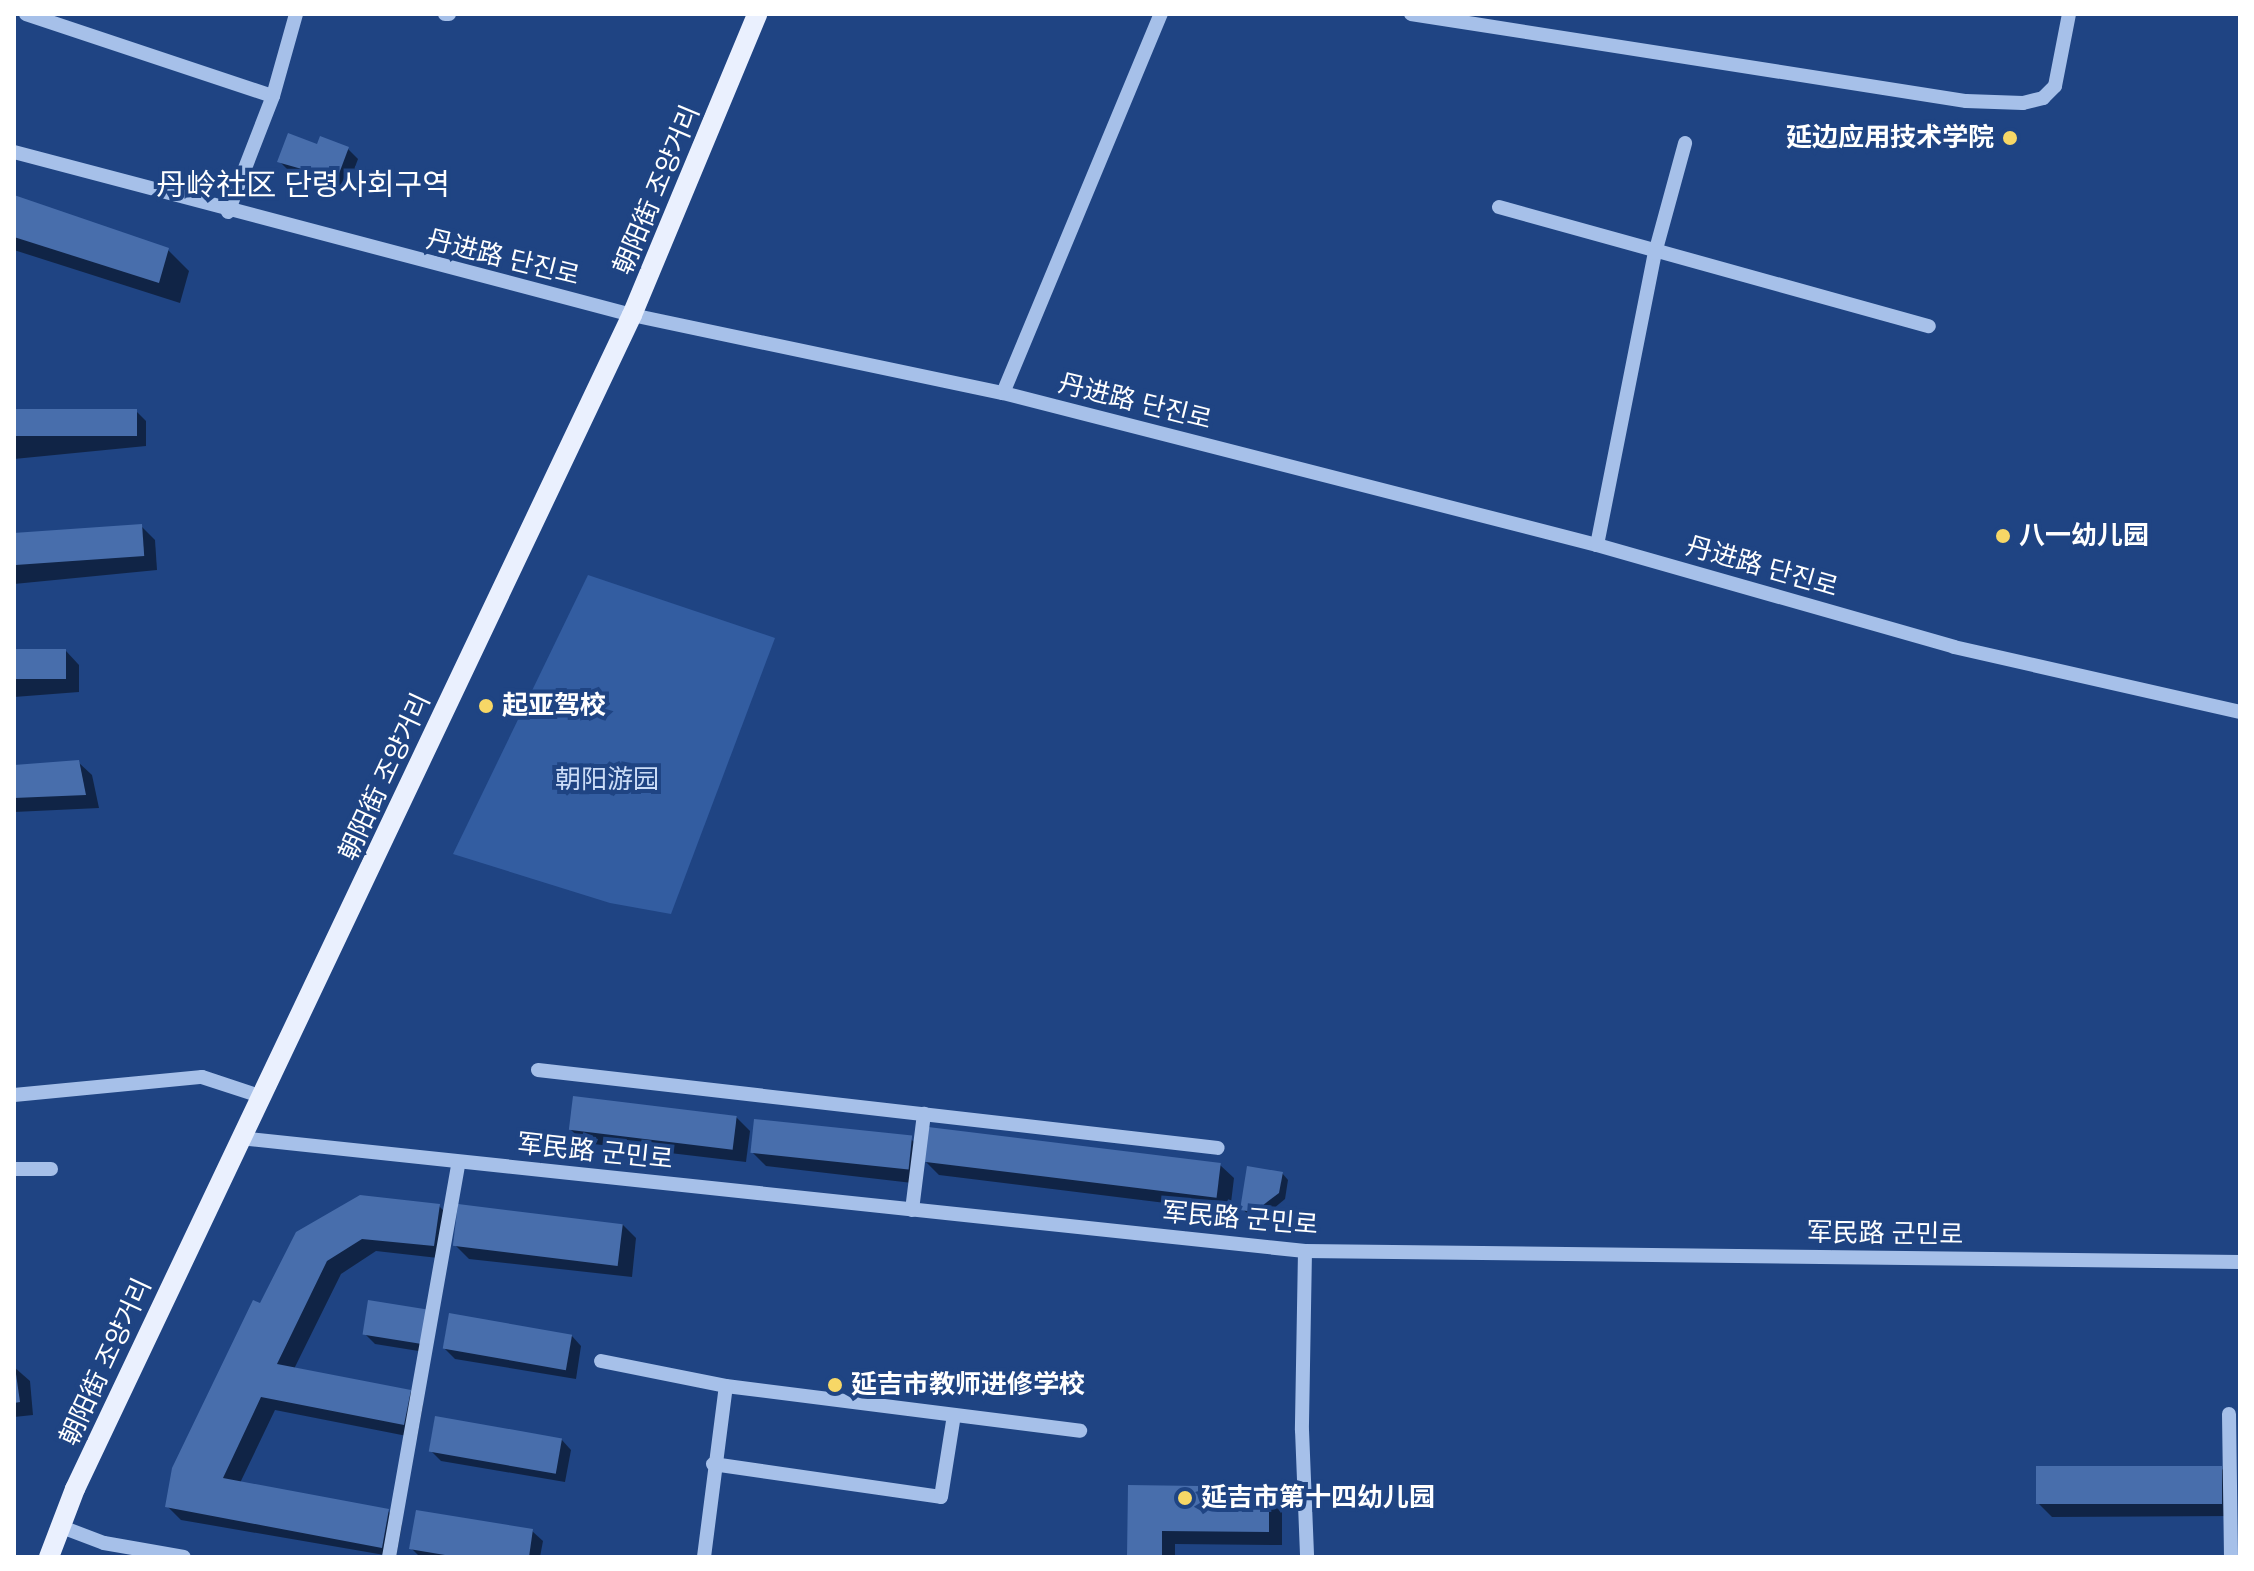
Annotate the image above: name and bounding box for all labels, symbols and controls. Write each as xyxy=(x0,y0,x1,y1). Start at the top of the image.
street label: 朝阳街 조양거리 xyxy=(607,101,707,279)
place label: 延边应用技术学院 xyxy=(1786,122,1994,154)
marker: 延边应用技术学院 xyxy=(2001,129,2019,147)
district label: 丹岭社区 단령사회구역 xyxy=(156,167,450,203)
street label: 丹进路 단진로 xyxy=(423,224,583,292)
street label: 丹进路 단진로 xyxy=(1055,368,1215,436)
place label: 八一幼儿园 xyxy=(2019,520,2149,552)
marker: 八一幼儿园 xyxy=(1994,527,2012,545)
street label: 丹进路 단진로 xyxy=(1682,530,1842,604)
street label: 朝阳街 조양거리 xyxy=(333,689,437,865)
place label: 起亚驾校 xyxy=(502,690,606,722)
marker: 起亚驾校 xyxy=(477,697,495,715)
park label: 朝阳游园 xyxy=(555,764,659,796)
street label: 军民路 군민로 xyxy=(515,1128,675,1176)
street label: 军民路 군민로 xyxy=(1161,1197,1319,1241)
street label: 军民路 군민로 xyxy=(1806,1217,1964,1251)
street label: 朝阳街 조양거리 xyxy=(54,1274,158,1450)
place label: 延吉市教师进修学校 xyxy=(851,1369,1085,1401)
marker: 延吉市教师进修学校 xyxy=(826,1376,844,1394)
place label: 延吉市第十四幼儿园 xyxy=(1201,1482,1435,1514)
marker: 延吉市第十四幼儿园 xyxy=(1176,1489,1194,1507)

